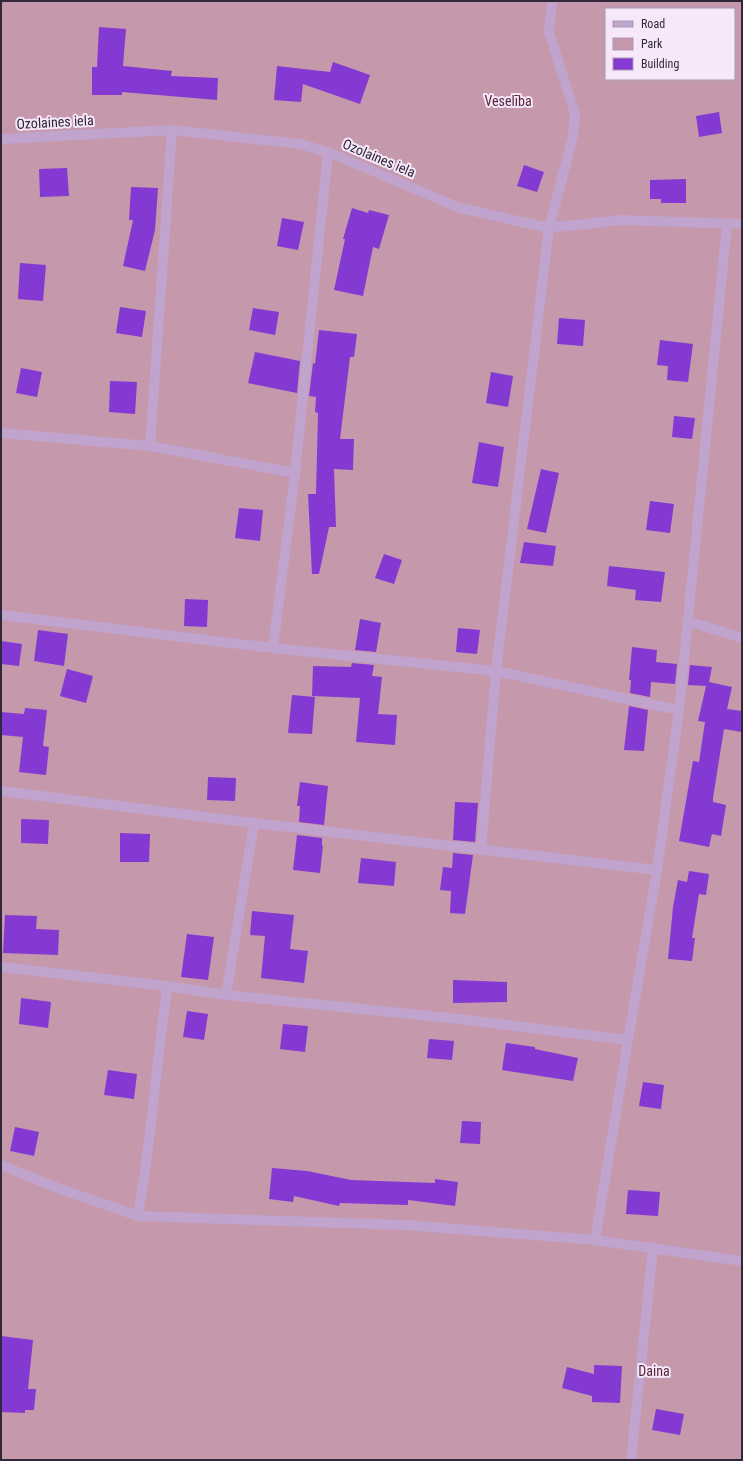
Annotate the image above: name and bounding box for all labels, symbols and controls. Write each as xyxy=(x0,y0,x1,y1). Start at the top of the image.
legend xyxy=(605,8,735,80)
text: Road xyxy=(641,17,665,31)
text: Park xyxy=(641,37,663,51)
text: Building xyxy=(641,57,679,71)
park label: Veselība xyxy=(484,93,532,109)
street label: Ozolaines iela xyxy=(16,112,94,132)
street label: Ozolaines iela xyxy=(340,136,418,180)
park label: Daina xyxy=(638,1363,670,1379)

